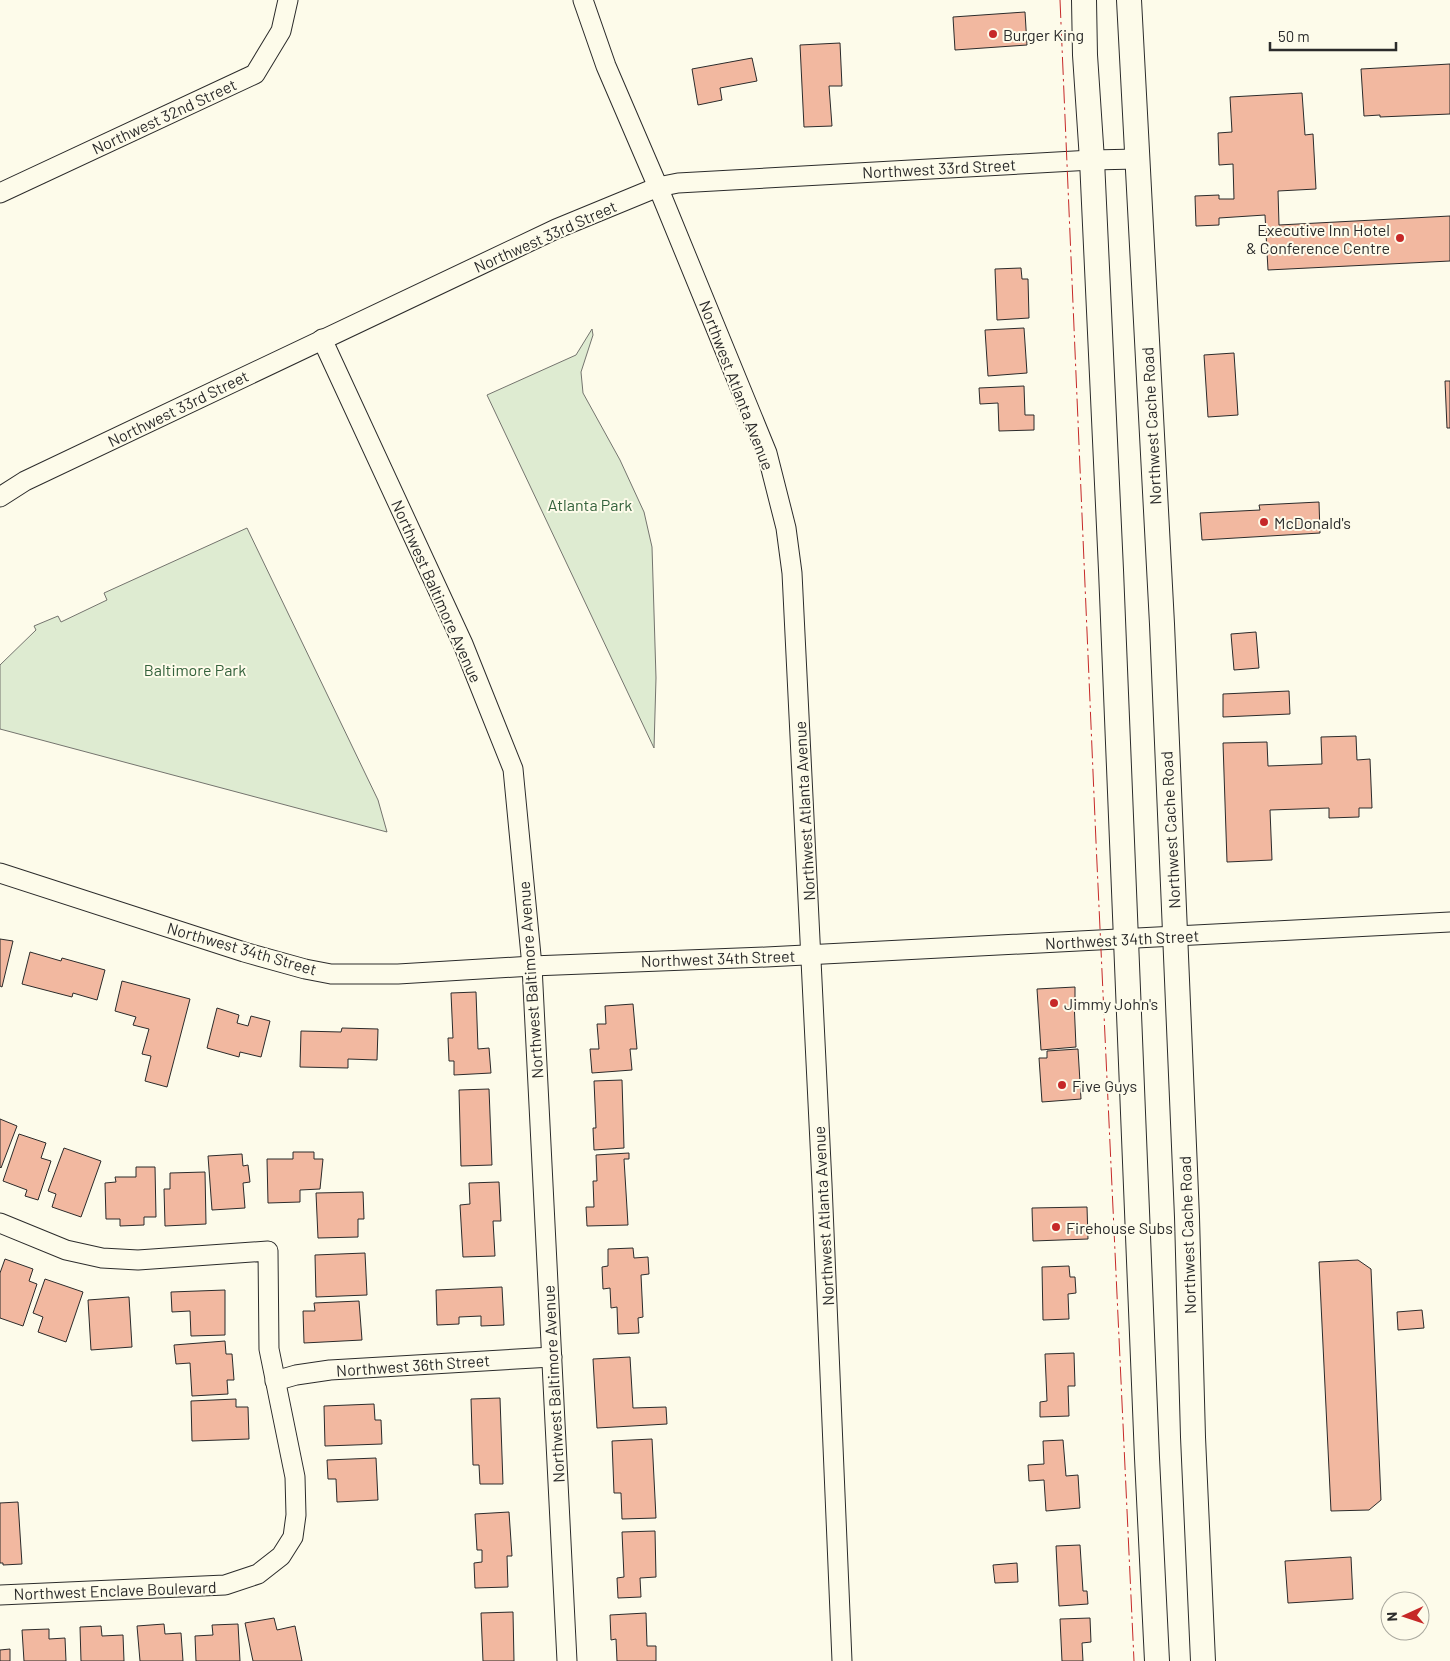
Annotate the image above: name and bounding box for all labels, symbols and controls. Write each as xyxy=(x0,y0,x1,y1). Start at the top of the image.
scale bar xyxy=(1270,20,1396,52)
place label: Burger King xyxy=(1003,25,1084,44)
text: 50 m xyxy=(1278,27,1310,45)
marker: Burger King xyxy=(987,28,999,40)
street label: Northwest 32nd Street xyxy=(89,74,239,158)
street label: Northwest 33rd Street xyxy=(862,154,1016,182)
street label: Northwest 33rd Street xyxy=(471,196,619,276)
place label: Executive Inn Hotel & Conference Centre xyxy=(1246,220,1390,257)
marker: Executive Inn Hotel & Conference Centre xyxy=(1394,232,1406,244)
street label: Northwest Atlanta Avenue xyxy=(696,298,778,472)
street label: Northwest Cache Road xyxy=(1137,347,1165,505)
street label: Northwest 33rd Street xyxy=(105,366,251,450)
park label: Atlanta Park xyxy=(548,495,632,514)
street label: Northwest Baltimore Avenue xyxy=(388,497,486,685)
place label: McDonald's xyxy=(1274,513,1351,532)
marker: McDonald's xyxy=(1258,516,1270,528)
park label: Baltimore Park xyxy=(144,660,246,679)
street label: Northwest Atlanta Avenue xyxy=(790,721,818,901)
street label: Northwest Cache Road xyxy=(1156,751,1184,909)
street label: Northwest Baltimore Avenue xyxy=(514,881,546,1079)
street label: Northwest 34th Street xyxy=(165,918,319,978)
street label: Northwest 34th Street xyxy=(1044,925,1200,953)
street label: Northwest 34th Street xyxy=(640,946,796,970)
place label: Jimmy John's xyxy=(1064,994,1158,1013)
marker: Jimmy John's xyxy=(1048,997,1060,1009)
place label: Five Guys xyxy=(1072,1076,1137,1095)
marker: Five Guys xyxy=(1056,1079,1068,1091)
street label: Northwest Atlanta Avenue xyxy=(809,1126,837,1306)
street label: Northwest Cache Road xyxy=(1175,1156,1199,1314)
place label: Firehouse Subs xyxy=(1066,1218,1173,1237)
marker: Firehouse Subs xyxy=(1050,1221,1062,1233)
street label: Northwest Baltimore Avenue xyxy=(538,1285,568,1483)
street label: Northwest 36th Street xyxy=(335,1350,491,1380)
street label: Northwest Enclave Boulevard xyxy=(13,1577,217,1603)
north arrow xyxy=(1380,1591,1430,1641)
text: N xyxy=(1383,1612,1400,1622)

